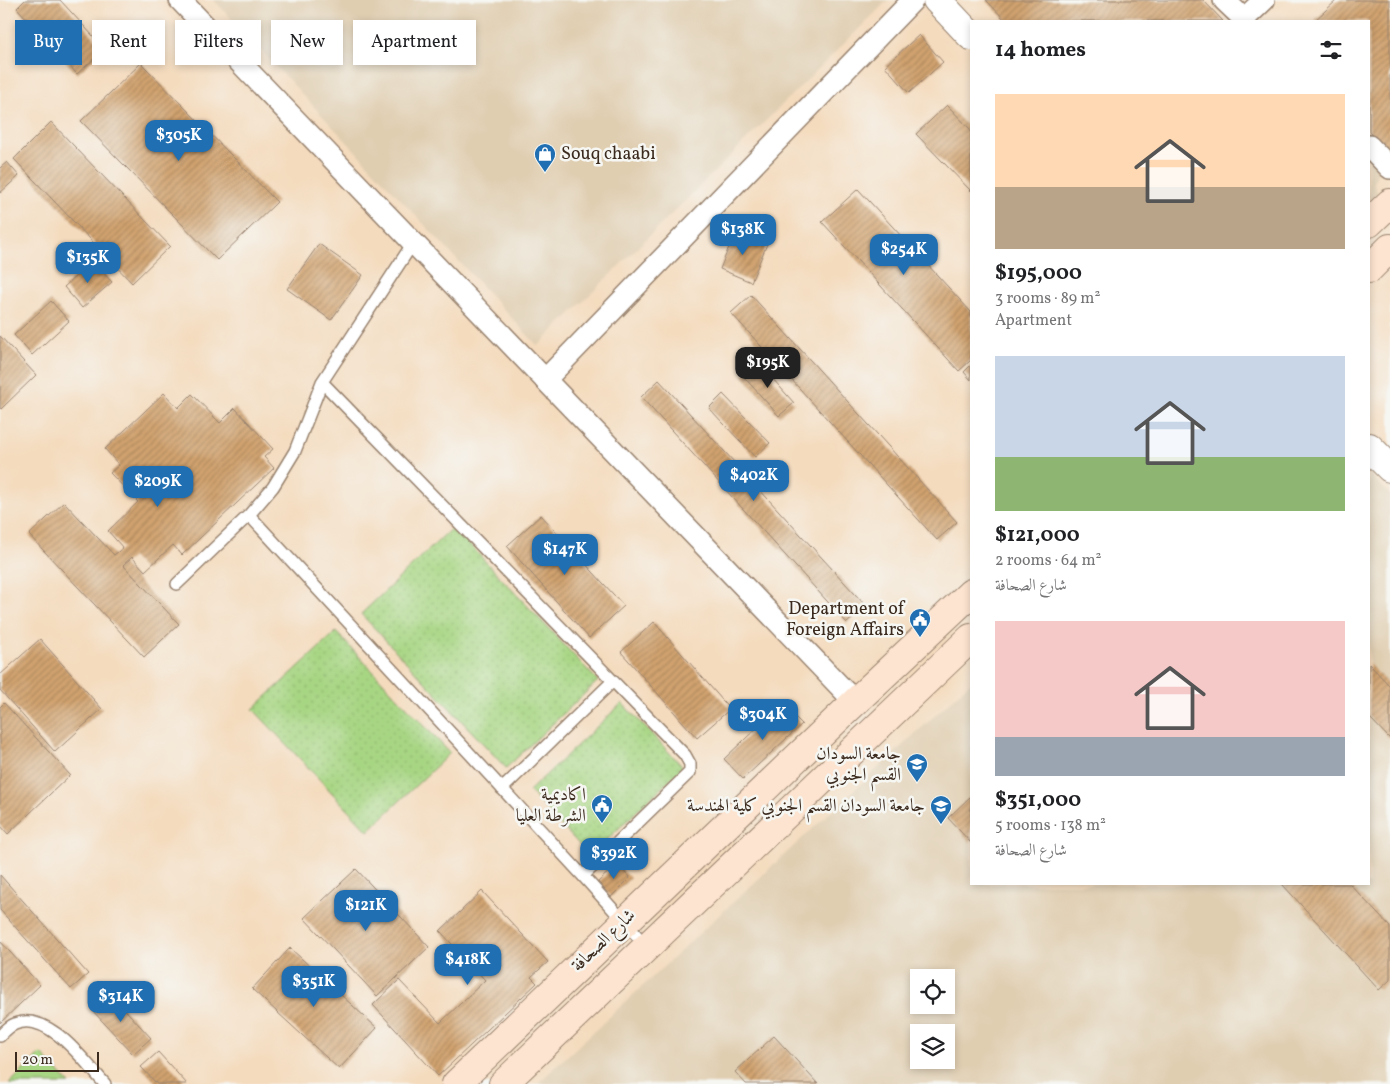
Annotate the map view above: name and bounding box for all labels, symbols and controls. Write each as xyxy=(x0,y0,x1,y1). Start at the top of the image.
chip: Buy xyxy=(15,20,82,65)
chip: Rent xyxy=(92,20,165,65)
chip: Filters xyxy=(175,20,261,65)
chip: New xyxy=(271,20,343,65)
chip: Apartment xyxy=(353,20,476,65)
text: 14 homes xyxy=(995,36,1086,65)
icon: filters xyxy=(1317,36,1345,64)
pin: $305K xyxy=(144,120,214,162)
text: $305K xyxy=(156,125,202,147)
icon: home xyxy=(1125,126,1215,216)
shop icon: Souq chaabi xyxy=(533,142,557,173)
place label: Souq chaabi xyxy=(561,142,656,167)
pin: $138K xyxy=(708,214,778,256)
text: $138K xyxy=(721,219,765,241)
pin: $254K xyxy=(869,234,939,276)
text: $254K xyxy=(881,239,927,261)
pin: $135K xyxy=(53,242,123,284)
text: $135K xyxy=(67,247,109,269)
text: $195,000 xyxy=(995,259,1082,288)
text: 3 rooms · 89 m² xyxy=(995,288,1100,310)
text: Apartment xyxy=(995,310,1072,332)
pin: $195K xyxy=(733,346,803,389)
text: $195K xyxy=(746,352,790,374)
icon: home xyxy=(1125,388,1215,478)
pin: $402K xyxy=(719,460,789,502)
text: $402K xyxy=(730,465,778,487)
pin: $209K xyxy=(123,466,193,508)
text: $209K xyxy=(134,471,182,493)
text: $121,000 xyxy=(995,521,1080,550)
pin: $147K xyxy=(530,534,600,576)
text: $147K xyxy=(543,539,587,561)
text: 2 rooms · 64 m² xyxy=(995,550,1102,572)
text: شارع الصحافة xyxy=(995,575,1067,597)
place label: Department of Foreign Affairs xyxy=(786,597,906,643)
public building icon: Department of Foreign Affairs xyxy=(908,607,932,638)
icon: home xyxy=(1125,653,1215,743)
pin: $304K xyxy=(728,698,798,741)
text: $304K xyxy=(739,704,787,726)
place label: جامعة السودان القسم الجنوبي xyxy=(816,742,901,792)
school or university icon: جامعة السودان القسم الجنوبي xyxy=(905,752,929,783)
place label: اكاديمية الشرطة العليا xyxy=(516,783,586,829)
text: $351,000 xyxy=(995,786,1081,815)
public building icon: اكاديمية الشرطة العليا xyxy=(590,793,614,824)
place label: جامعة السودان القسم الجنوبي كلية الهندسة xyxy=(687,794,925,823)
school or university icon: جامعة السودان القسم الجنوبي كلية الهندسة xyxy=(929,794,953,825)
text: 5 rooms · 138 m² xyxy=(995,815,1106,837)
pin: $392K xyxy=(579,838,649,880)
text: شارع الصحافة xyxy=(995,840,1067,862)
text: $392K xyxy=(591,843,637,865)
pin: $121K xyxy=(331,890,401,932)
text: $121K xyxy=(345,895,387,917)
street label: شارع الصحافة xyxy=(566,904,642,979)
pin: $418K xyxy=(433,944,503,986)
text: $418K xyxy=(445,949,491,971)
pin: $351K xyxy=(279,966,349,1008)
map controls xyxy=(910,969,955,1069)
button: locate xyxy=(910,969,955,1014)
text: $351K xyxy=(293,971,335,993)
pin: $314K xyxy=(86,980,156,1023)
text: $314K xyxy=(99,986,143,1008)
button: layers xyxy=(910,1024,955,1069)
scale bar xyxy=(15,1049,99,1072)
text: 20 m xyxy=(22,1051,53,1070)

